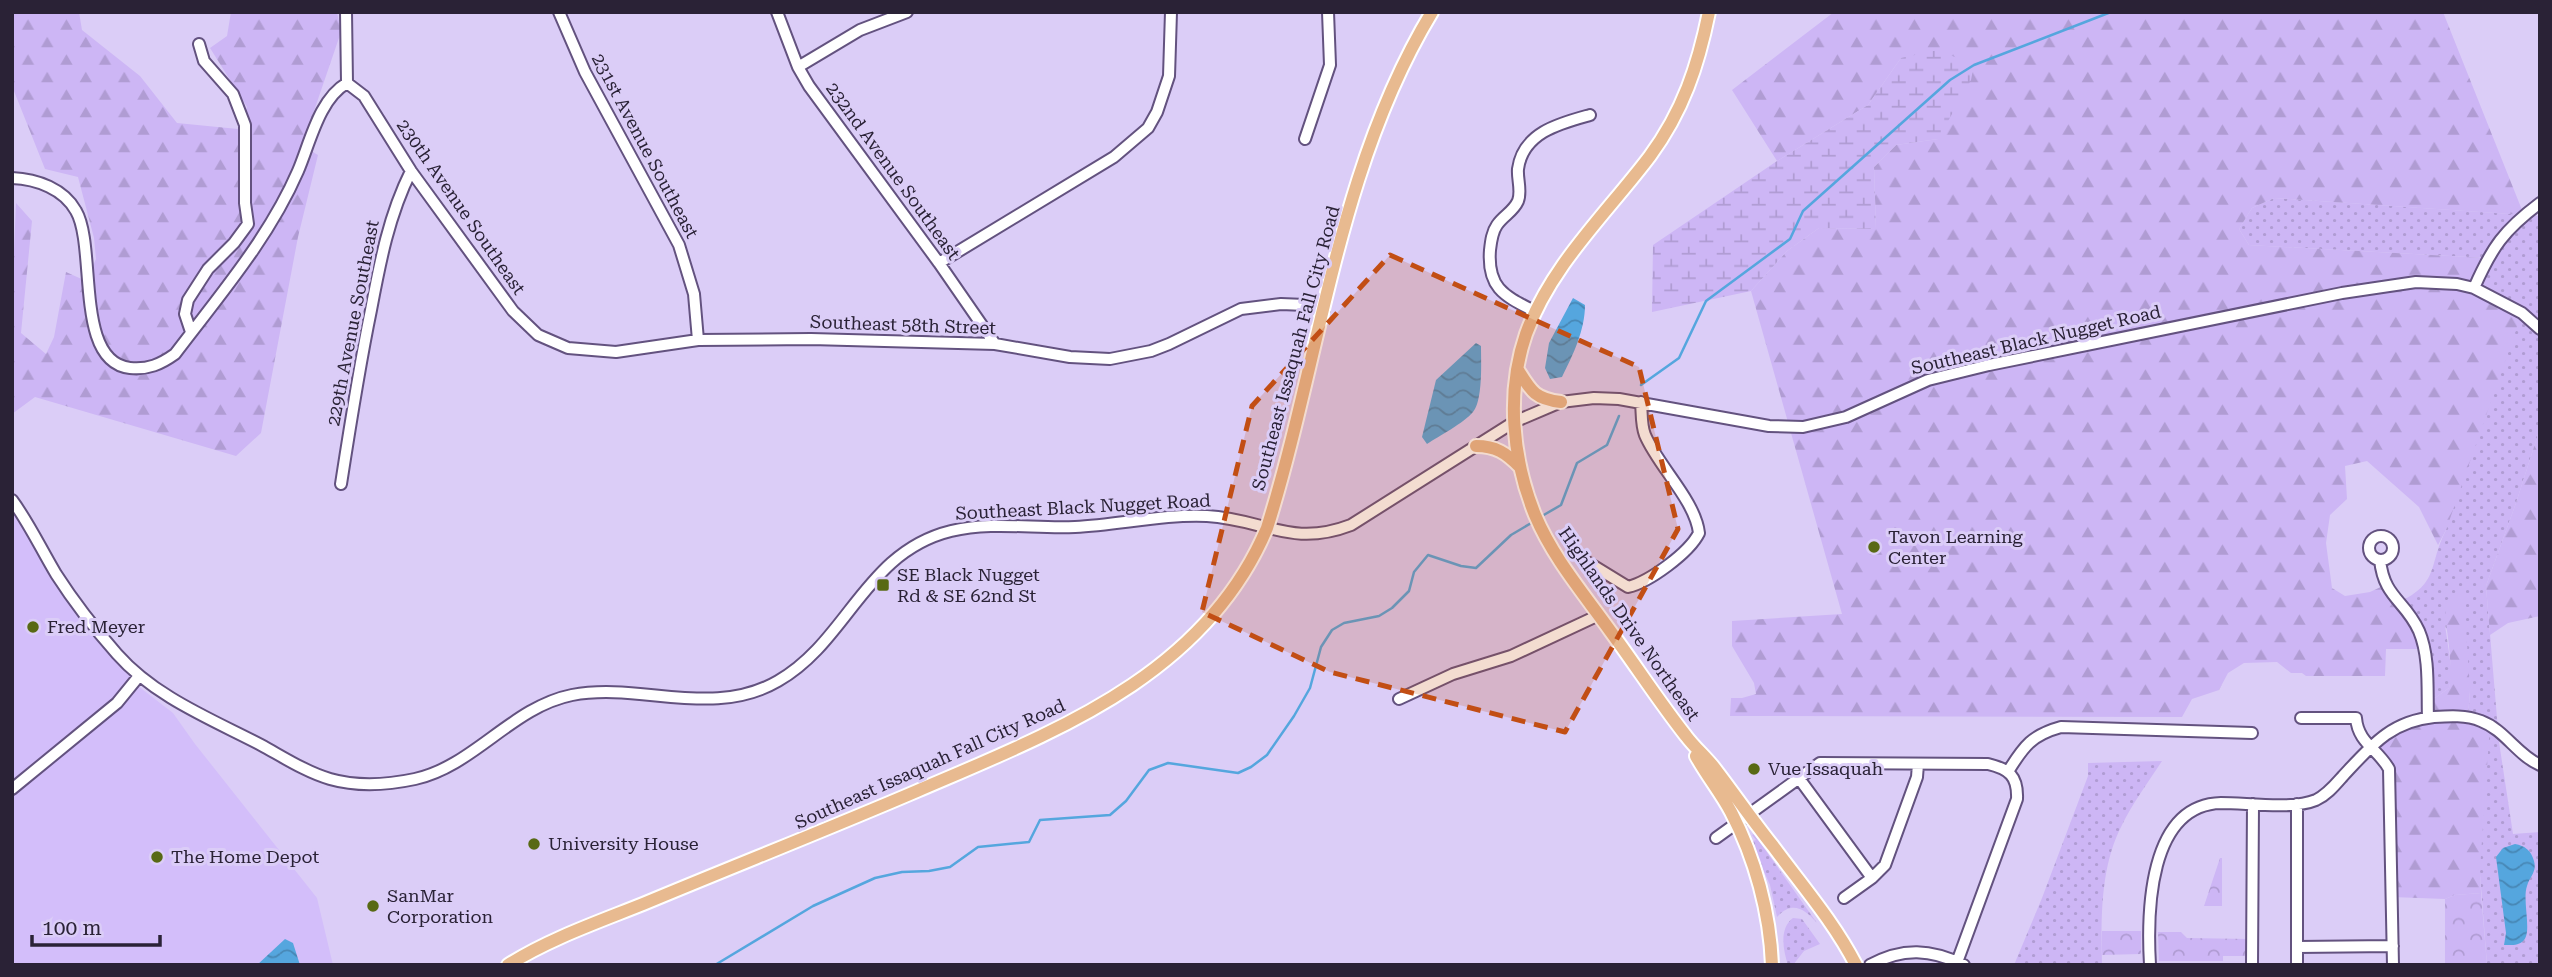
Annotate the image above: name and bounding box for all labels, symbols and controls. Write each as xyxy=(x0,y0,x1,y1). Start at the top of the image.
street label: 231st Avenue Southeast xyxy=(588,50,703,242)
street label: 232nd Avenue Southeast xyxy=(822,78,965,264)
street label: 230th Avenue Southeast xyxy=(393,115,530,299)
street label: Southeast Issaquah Fall City Road xyxy=(1247,203,1344,492)
street label: 229th Avenue Southeast xyxy=(322,218,383,428)
street label: Southeast Black Nugget Road xyxy=(1909,300,2163,379)
street label: Southeast 58th Street xyxy=(810,311,997,338)
street label: Southeast Black Nugget Road xyxy=(955,489,1212,524)
street label: Highlands Drive Northeast xyxy=(1554,523,1705,725)
place label: Tavon Learning Center xyxy=(1888,526,2024,568)
marker: Tavon Learning Center xyxy=(1866,539,1882,555)
place label: SE Black Nugget Rd & SE 62nd St xyxy=(897,564,1040,606)
marker: SE Black Nugget Rd & SE 62nd St xyxy=(875,577,891,593)
place label: Fred Meyer xyxy=(47,616,145,637)
marker: Fred Meyer xyxy=(25,619,41,635)
street label: Southeast Issaquah Fall City Road xyxy=(791,694,1069,833)
place label: Vue Issaquah xyxy=(1768,758,1883,779)
marker: Vue Issaquah xyxy=(1746,761,1762,777)
place label: University House xyxy=(548,833,699,854)
marker: University House xyxy=(526,836,542,852)
place label: The Home Depot xyxy=(171,846,320,867)
marker: The Home Depot xyxy=(149,849,165,865)
place label: SanMar Corporation xyxy=(387,885,494,927)
marker: SanMar Corporation xyxy=(365,898,381,914)
scale bar xyxy=(32,904,159,948)
text: 100 m xyxy=(42,916,102,940)

